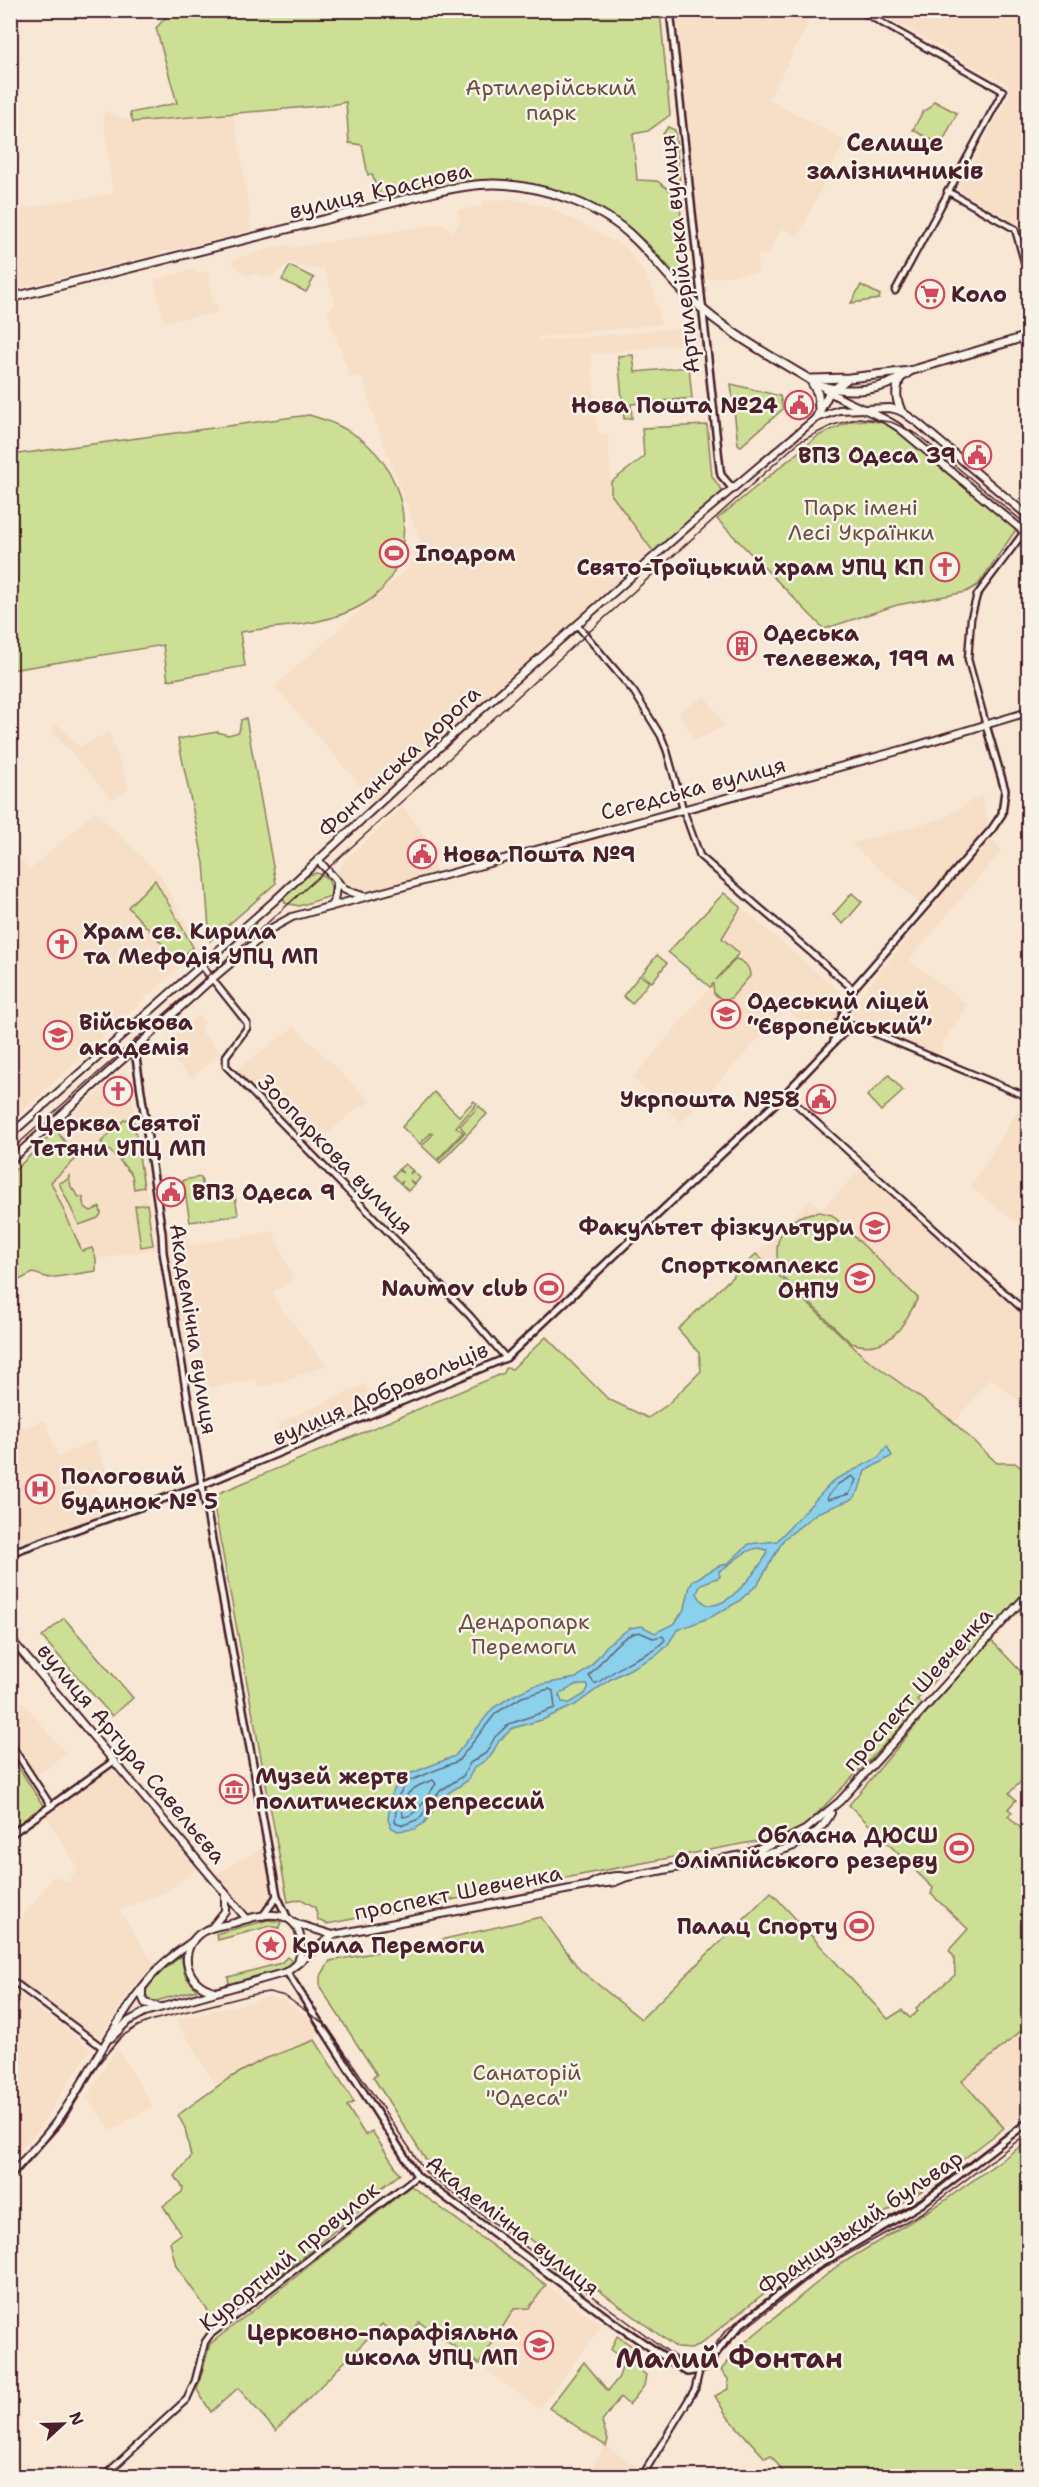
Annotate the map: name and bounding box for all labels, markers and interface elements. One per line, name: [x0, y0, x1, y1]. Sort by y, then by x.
park label: Артилерійський парк: [465, 73, 637, 127]
district label: Селище залізничників: [807, 127, 983, 187]
street label: Артилерійська вулиця: [653, 133, 706, 375]
street label: вулиця Краснова: [286, 155, 474, 226]
supermarket icon: Коло: [914, 278, 946, 310]
place label: Коло: [951, 280, 1007, 309]
public building icon: Нова Пошта №24: [783, 389, 815, 421]
place label: Нова Пошта №24: [571, 391, 779, 420]
public building icon: ВПЗ Одеса 39: [961, 439, 993, 471]
place label: ВПЗ Одеса 39: [798, 441, 956, 470]
park label: Парк імені Лесі Українки: [788, 493, 934, 547]
sports icon: Іподром: [378, 537, 410, 569]
place label: Іподром: [415, 539, 516, 568]
church icon: Свято-Троїцький храм УПЦ КП: [929, 551, 961, 583]
place label: Свято-Троїцький храм УПЦ КП: [576, 553, 924, 582]
place label: Одеська телевежа, 199 м: [763, 619, 955, 673]
building icon: Одеська телевежа, 199 м: [726, 630, 758, 662]
street label: Фонтанська дорога: [312, 678, 487, 844]
street label: Сегедська вулиця: [597, 750, 789, 827]
public building icon: Нова Пошта №9: [406, 838, 438, 870]
place label: Нова Пошта №9: [443, 840, 636, 869]
place label: Храм св. Кирила та Мефодія УПЦ МП: [83, 917, 318, 971]
church icon: Храм св. Кирила та Мефодія УПЦ МП: [46, 928, 78, 960]
place label: Одеський ліцей “Європейський”: [747, 987, 932, 1041]
school or university icon: Одеський ліцей “Європейський”: [710, 998, 742, 1030]
place label: Військова академія: [79, 1008, 193, 1062]
school or university icon: Військова академія: [42, 1019, 74, 1051]
street label: Зоопаркова вулиця: [252, 1068, 420, 1241]
church icon: Церква Святої Тетяни УПЦ МП: [102, 1075, 134, 1107]
public building icon: Укрпошта №58: [805, 1083, 837, 1115]
place label: Укрпошта №58: [620, 1085, 800, 1114]
place label: Церква Святої Тетяни УПЦ МП: [30, 1109, 206, 1163]
public building icon: ВПЗ Одеса 9: [155, 1176, 187, 1208]
place label: ВПЗ Одеса 9: [192, 1178, 335, 1207]
school or university icon: Факультет фізкультури: [859, 1211, 891, 1243]
place label: Факультет фізкультури: [579, 1213, 854, 1242]
street label: Академічна вулиця: [163, 1222, 224, 1436]
place label: Спорткомплекс ОНПУ: [661, 1251, 839, 1305]
school or university icon: Спорткомплекс ОНПУ: [844, 1262, 876, 1294]
sports icon: Naumov club: [533, 1272, 565, 1304]
place label: Naumov club: [381, 1274, 528, 1303]
street label: вулиця Добровольців: [268, 1335, 493, 1452]
place label: Пологовий будинок № 5: [61, 1462, 218, 1516]
hospital icon: Пологовий будинок № 5: [24, 1473, 56, 1505]
street label: проспект Шевченка: [836, 1601, 999, 1778]
park label: Дендропарк Перемоги: [458, 1607, 590, 1661]
street label: вулиця Артура Савельєва: [31, 1637, 233, 1870]
place label: Музей жертв политических репрессий: [255, 1762, 545, 1816]
museum icon: Музей жертв политических репрессий: [218, 1773, 250, 1805]
place label: Обласна ДЮСШ Олімпійського резерву: [674, 1821, 938, 1875]
sports icon: Обласна ДЮСШ Олімпійського резерву: [943, 1832, 975, 1864]
street label: проспект Шевченка: [352, 1858, 565, 1927]
sports icon: Палац Спорту: [843, 1910, 875, 1942]
place label: Палац Спорту: [677, 1912, 838, 1941]
place icon: Крила Перемоги: [255, 1929, 287, 1961]
place label: Крила Перемоги: [292, 1931, 484, 1960]
park label: Санаторій "Одеса": [473, 2058, 581, 2112]
street label: Французький бульвар: [752, 2143, 968, 2302]
street label: Академічна вулиця: [420, 2148, 606, 2302]
street label: Курортний провулок: [194, 2175, 385, 2338]
place label: Церковно-парафіяльна школа УПЦ МП: [247, 2318, 518, 2372]
school or university icon: Церковно-парафіяльна школа УПЦ МП: [523, 2329, 555, 2361]
district label: Малий Фонтан: [615, 2339, 843, 2377]
north arrow: [33, 2394, 93, 2454]
text: N: [64, 2409, 89, 2428]

